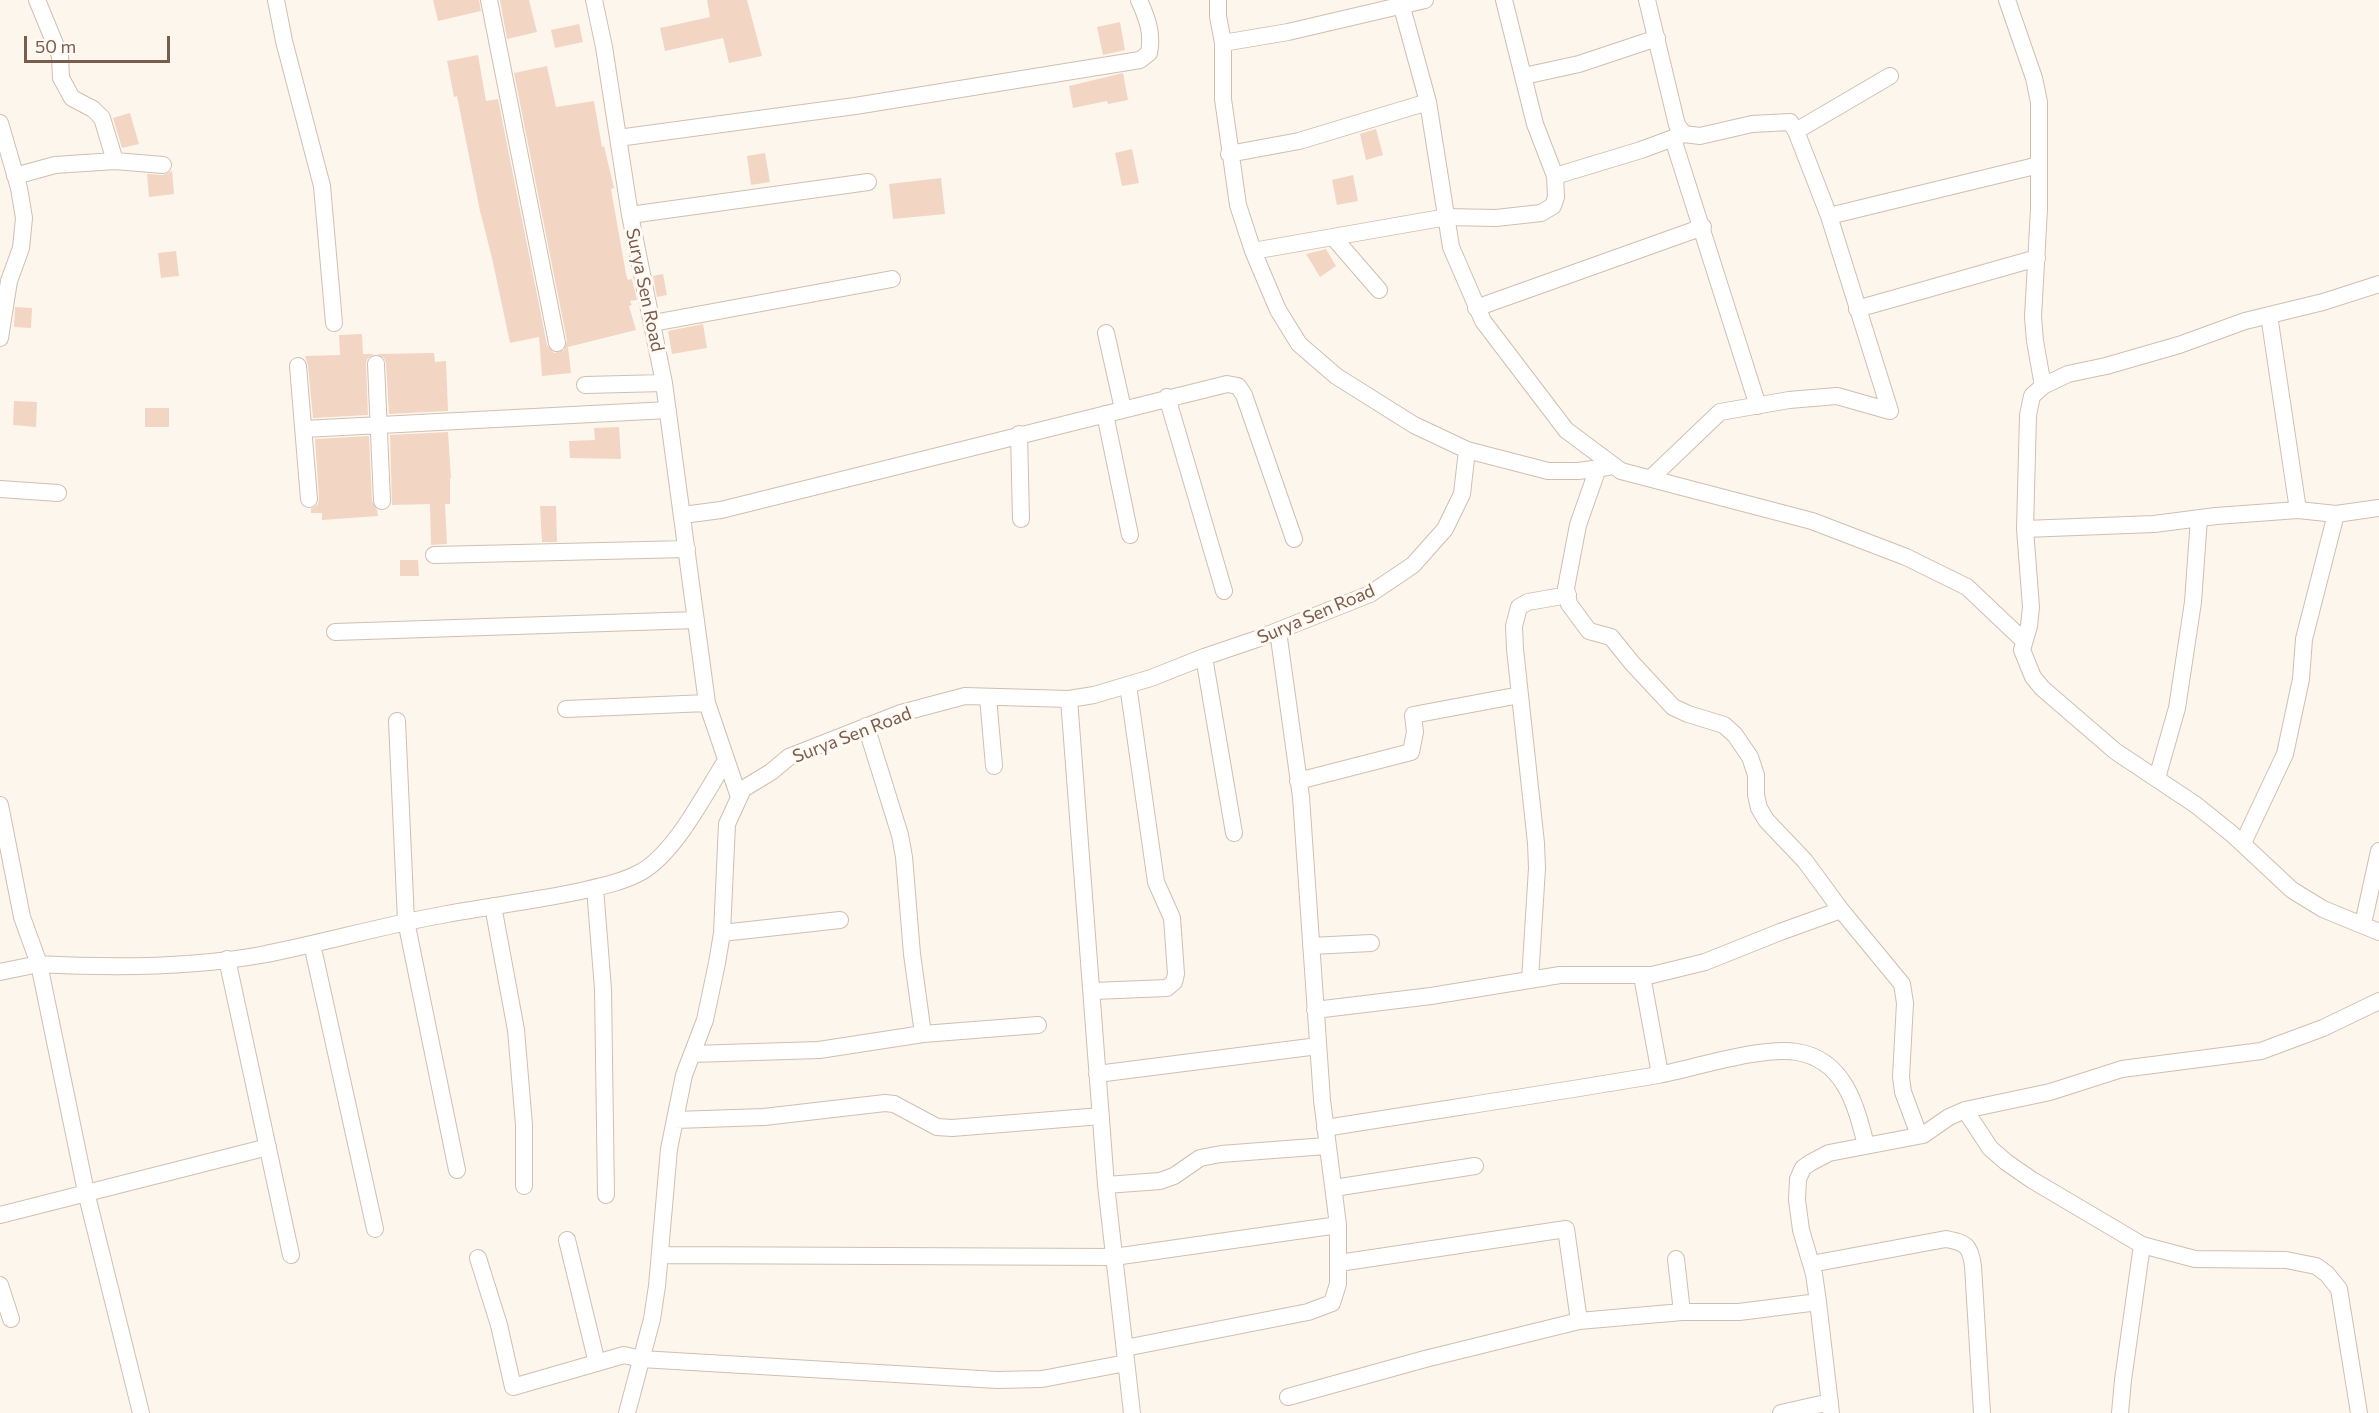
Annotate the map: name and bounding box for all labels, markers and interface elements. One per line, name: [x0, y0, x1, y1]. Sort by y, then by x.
scale bar: [27, 24, 172, 62]
text: 50 m: [35, 35, 76, 57]
street label: Surya Sen Road: [621, 226, 669, 354]
street label: Surya Sen Road: [1254, 580, 1378, 648]
street label: Surya Sen Road: [789, 702, 915, 768]

